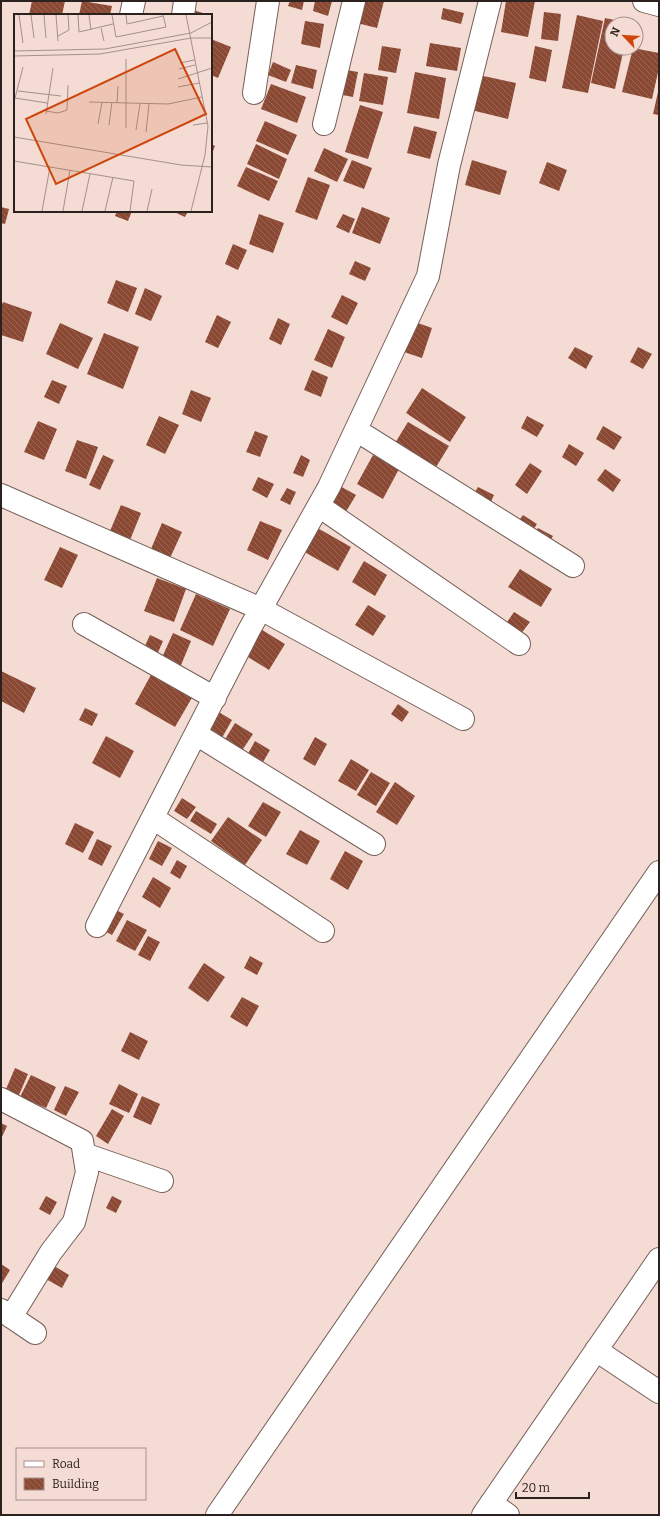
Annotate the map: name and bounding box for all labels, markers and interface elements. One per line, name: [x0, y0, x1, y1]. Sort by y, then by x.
inset map: [14, 14, 212, 212]
north arrow: [604, 16, 644, 56]
text: N: [608, 25, 623, 39]
legend: [16, 1448, 146, 1500]
text: Road: [52, 1457, 80, 1471]
scale bar: [516, 1474, 589, 1500]
text: Building: [52, 1477, 99, 1491]
text: 20 m: [522, 1481, 551, 1495]

